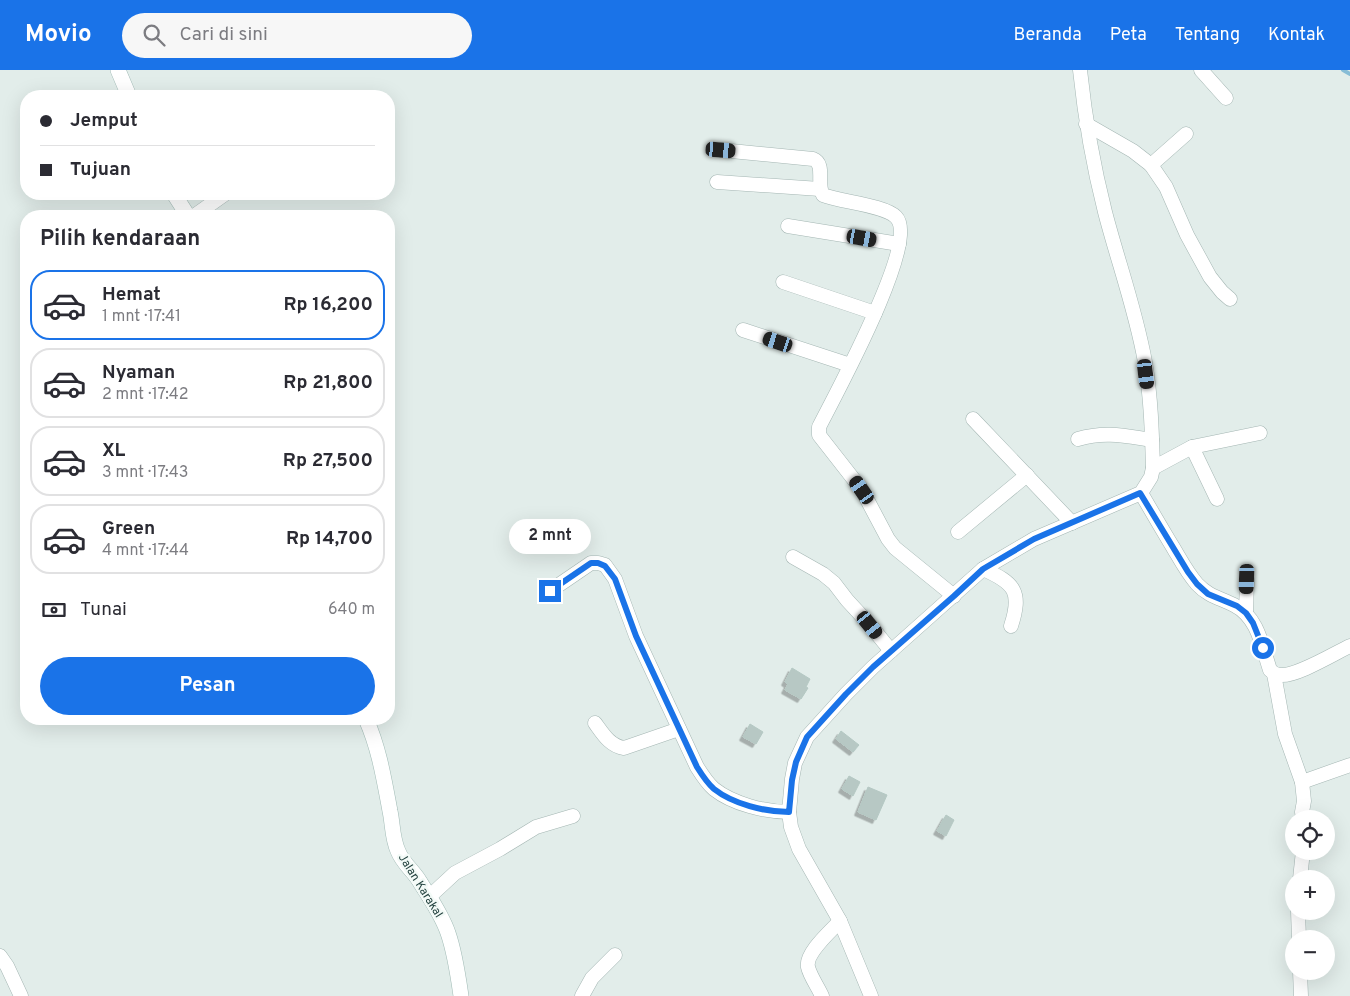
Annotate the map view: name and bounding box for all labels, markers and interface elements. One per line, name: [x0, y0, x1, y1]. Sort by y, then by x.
search box: [122, 13, 472, 58]
text: Movio: [25, 20, 92, 50]
icon: search: [140, 21, 168, 49]
text: Cari di sini: [180, 23, 268, 47]
text: Beranda: [1013, 24, 1082, 47]
text: Peta: [1110, 24, 1147, 47]
text: Tentang: [1175, 24, 1240, 47]
text: Kontak: [1268, 24, 1325, 47]
text: Jemput: [70, 109, 138, 133]
car: [705, 141, 736, 159]
text: Tujuan: [70, 158, 131, 182]
text: Pilih kendaraan: [40, 226, 200, 253]
car: [845, 228, 878, 248]
icon: car: [42, 283, 87, 328]
text: Hemat: [102, 283, 161, 307]
text: Rp 16,200: [283, 293, 373, 317]
text: 1 mnt · 17:41: [102, 307, 181, 327]
car: [761, 330, 794, 354]
car: [1136, 358, 1155, 390]
icon: car: [42, 361, 87, 406]
text: Nyaman: [102, 361, 175, 385]
text: Rp 21,800: [283, 371, 373, 395]
text: 2 mnt · 17:42: [102, 385, 189, 405]
icon: car: [42, 439, 87, 484]
text: XL: [102, 439, 125, 463]
text: Rp 27,500: [283, 449, 373, 473]
text: 3 mnt · 17:43: [102, 463, 188, 483]
car: [847, 473, 876, 507]
icon: car: [42, 517, 87, 562]
text: Green: [102, 517, 155, 541]
callout: 2 mnt: [509, 518, 591, 554]
text: 2 mnt: [528, 526, 572, 546]
text: Rp 14,700: [286, 527, 373, 551]
text: 4 mnt · 17:44: [102, 541, 189, 561]
car: [1238, 564, 1255, 594]
route end: [539, 580, 561, 602]
icon: cash: [40, 596, 68, 624]
text: Tunai: [80, 598, 127, 622]
text: 640 m: [328, 600, 375, 620]
car: [854, 609, 885, 641]
route start: [1252, 637, 1274, 659]
button: Pesan: [40, 657, 375, 715]
map controls: [1285, 810, 1335, 980]
button: locate: [1285, 810, 1335, 860]
street label: Jalan Karakal: [394, 851, 446, 921]
button: +: [1285, 870, 1335, 920]
button: −: [1285, 930, 1335, 980]

